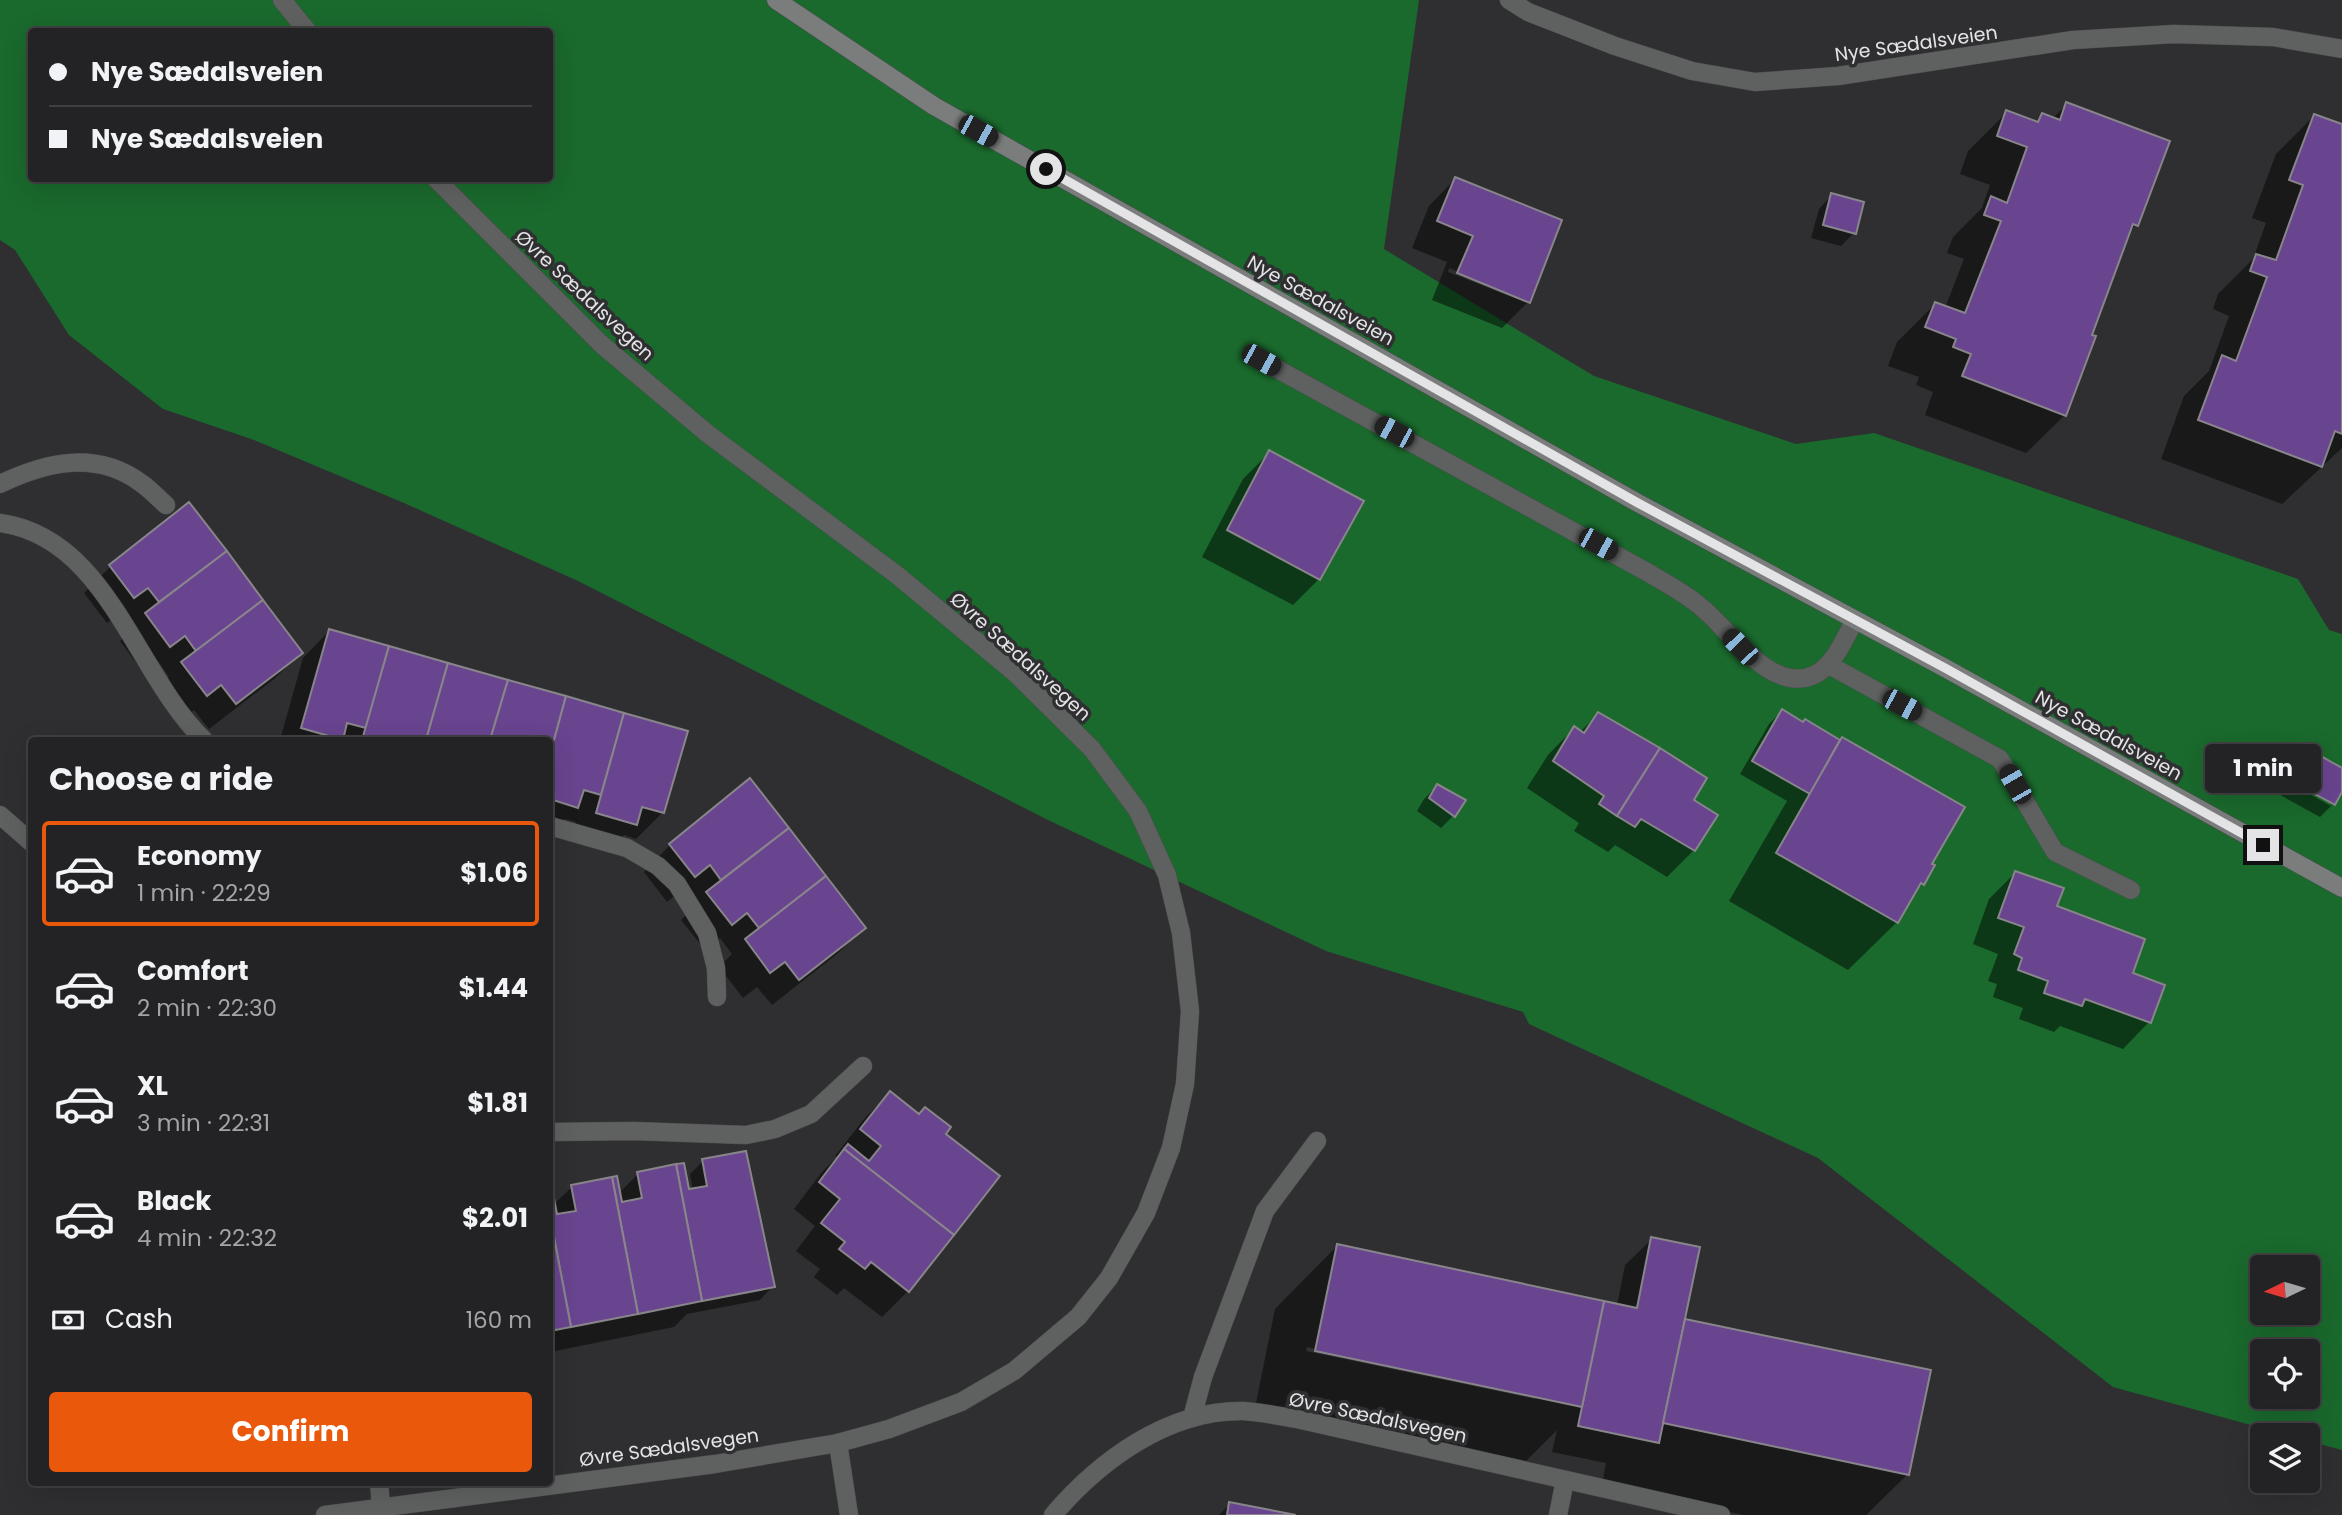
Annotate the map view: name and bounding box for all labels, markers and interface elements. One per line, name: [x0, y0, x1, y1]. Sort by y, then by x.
street label: Nye Sædalsveien: [1833, 19, 1999, 68]
text: Nye Sædalsveien: [91, 54, 323, 90]
car: [955, 112, 1002, 150]
text: Nye Sædalsveien: [91, 121, 323, 157]
route start: [1030, 153, 1062, 185]
street label: Øvre Sædalsvegen: [509, 224, 660, 367]
street label: Nye Sædalsveien: [1242, 249, 1399, 352]
car: [1238, 341, 1285, 379]
car: [1371, 413, 1418, 451]
car: [1575, 525, 1622, 563]
street label: Øvre Sædalsvegen: [944, 586, 1097, 727]
car: [1718, 625, 1763, 669]
street label: Nye Sædalsveien: [2030, 684, 2187, 787]
car: [1879, 686, 1926, 724]
callout: 1 min: [2205, 744, 2321, 792]
text: 1 min: [2233, 752, 2293, 784]
text: Choose a ride: [49, 756, 273, 801]
car: [1996, 761, 2035, 807]
route end: [2247, 829, 2279, 861]
text: Economy: [137, 838, 261, 874]
icon: car: [53, 842, 116, 905]
text: $1.06: [460, 855, 528, 891]
text: 1 min · 22:29: [137, 877, 271, 909]
text: Comfort: [137, 953, 249, 989]
icon: car: [53, 957, 116, 1020]
text: $1.44: [459, 970, 528, 1006]
text: 2 min · 22:30: [137, 992, 277, 1024]
text: XL: [137, 1068, 168, 1104]
icon: car: [53, 1072, 116, 1135]
text: $1.81: [467, 1085, 528, 1121]
text: 3 min · 22:31: [137, 1107, 270, 1139]
text: Black: [137, 1183, 211, 1219]
icon: car: [53, 1187, 116, 1250]
text: $2.01: [462, 1200, 528, 1236]
text: 4 min · 22:32: [137, 1222, 277, 1254]
north arrow: [2250, 1255, 2320, 1325]
map controls: [2250, 1255, 2320, 1493]
icon: cash: [49, 1301, 87, 1339]
text: Cash: [105, 1301, 173, 1337]
text: 160 m: [466, 1304, 532, 1336]
button: locate: [2250, 1339, 2320, 1409]
street label: Øvre Sædalsvegen: [1287, 1385, 1469, 1450]
button: Confirm: [49, 1392, 532, 1472]
street label: Øvre Sædalsvegen: [578, 1422, 761, 1473]
button: layers: [2250, 1423, 2320, 1493]

